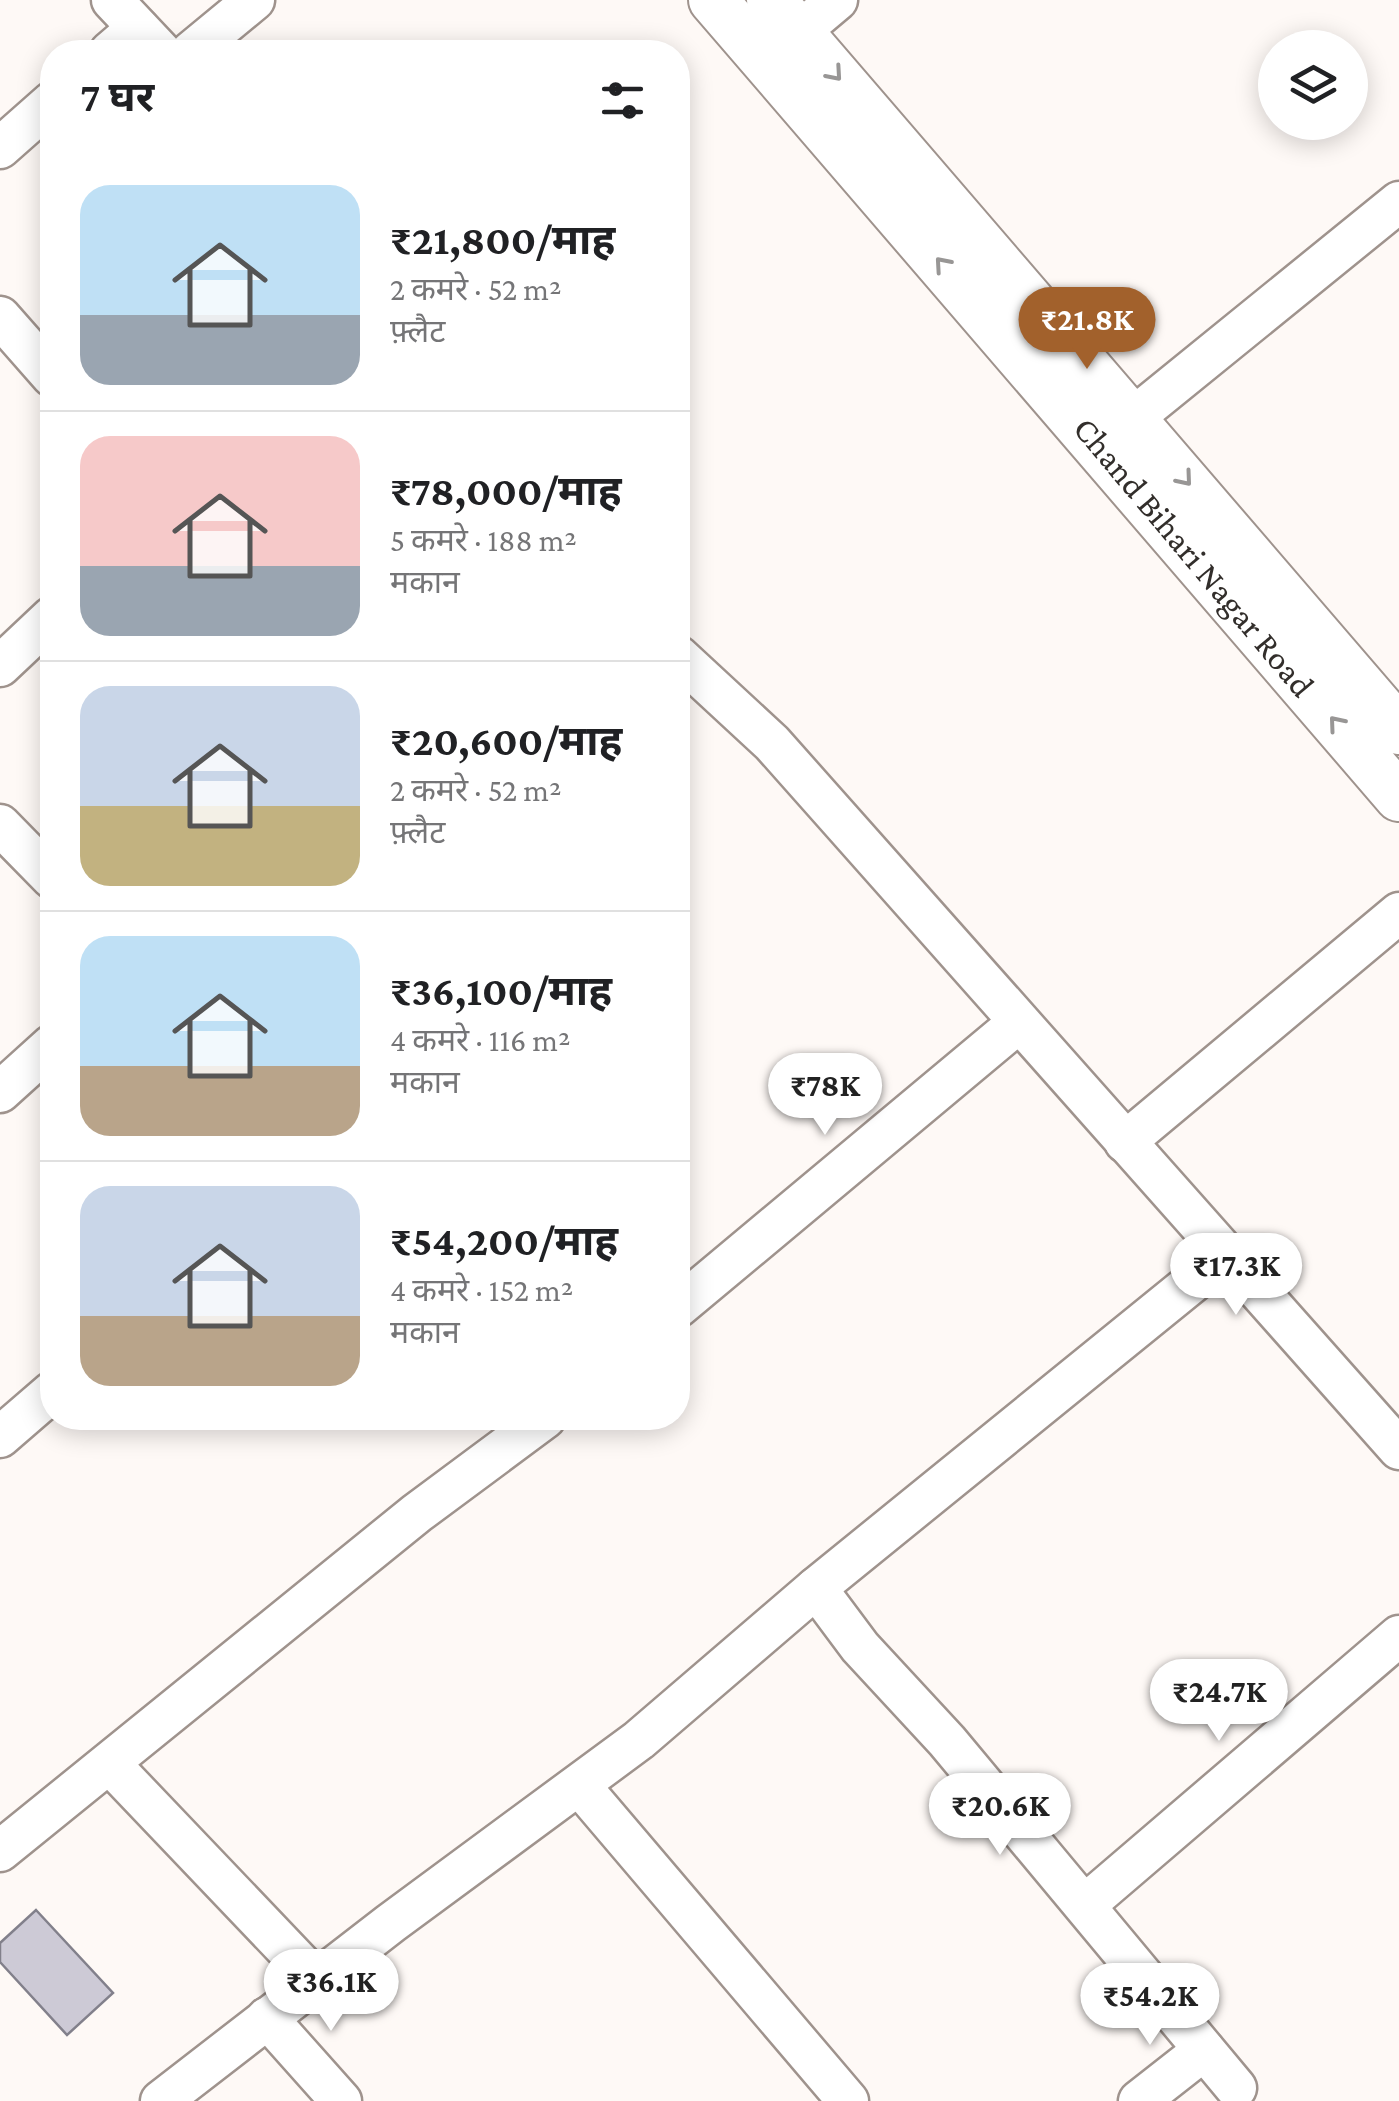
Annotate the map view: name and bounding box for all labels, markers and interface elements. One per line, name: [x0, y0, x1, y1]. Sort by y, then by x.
map controls: [1258, 30, 1368, 140]
button: layers: [1258, 30, 1368, 140]
one-way arrow: [823, 62, 841, 80]
text: 7 घर: [80, 73, 154, 120]
icon: filters: [595, 73, 650, 128]
text: ₹21,800/माह: [390, 216, 615, 263]
icon: home: [160, 225, 280, 345]
one-way arrow: [935, 257, 953, 275]
text: 2 कमरे · 52 m²: [390, 271, 562, 307]
pin: ₹21.8K: [1006, 287, 1168, 372]
text: ₹21.8K: [1040, 301, 1134, 337]
text: फ़्लैट: [390, 313, 445, 349]
street label: Chand Bihari Nagar Road: [1066, 409, 1322, 705]
text: ₹78,000/माह: [390, 467, 621, 514]
one-way arrow: [1173, 467, 1191, 485]
icon: home: [160, 476, 280, 596]
text: 5 कमरे · 188 m²: [390, 522, 577, 558]
text: मकान: [390, 564, 460, 600]
one-way arrow: [1329, 716, 1347, 734]
text: ₹20,600/माह: [390, 717, 622, 764]
icon: home: [160, 726, 280, 846]
text: 2 कमरे · 52 m²: [390, 772, 562, 808]
text: फ़्लैट: [390, 814, 445, 850]
text: ₹36,100/माह: [390, 967, 612, 1014]
icon: home: [160, 976, 280, 1096]
text: 4 कमरे · 116 m²: [390, 1022, 571, 1058]
pin: ₹78K: [766, 1053, 884, 1138]
text: मकान: [390, 1064, 460, 1100]
text: ₹78K: [790, 1067, 860, 1103]
text: ₹54,200/माह: [390, 1217, 618, 1264]
icon: home: [160, 1226, 280, 1346]
pin: ₹17.3K: [1155, 1233, 1317, 1318]
text: ₹17.3K: [1192, 1247, 1280, 1283]
text: 4 कमरे · 152 m²: [390, 1272, 573, 1308]
text: मकान: [390, 1314, 460, 1350]
pin: ₹24.7K: [1138, 1659, 1300, 1744]
text: ₹24.7K: [1172, 1673, 1266, 1709]
pin: ₹20.6K: [919, 1773, 1081, 1858]
text: ₹20.6K: [951, 1787, 1049, 1823]
pin: ₹36.1K: [250, 1949, 412, 2034]
text: ₹36.1K: [286, 1963, 376, 1999]
pin: ₹54.2K: [1069, 1963, 1231, 2048]
text: ₹54.2K: [1102, 1977, 1198, 2013]

